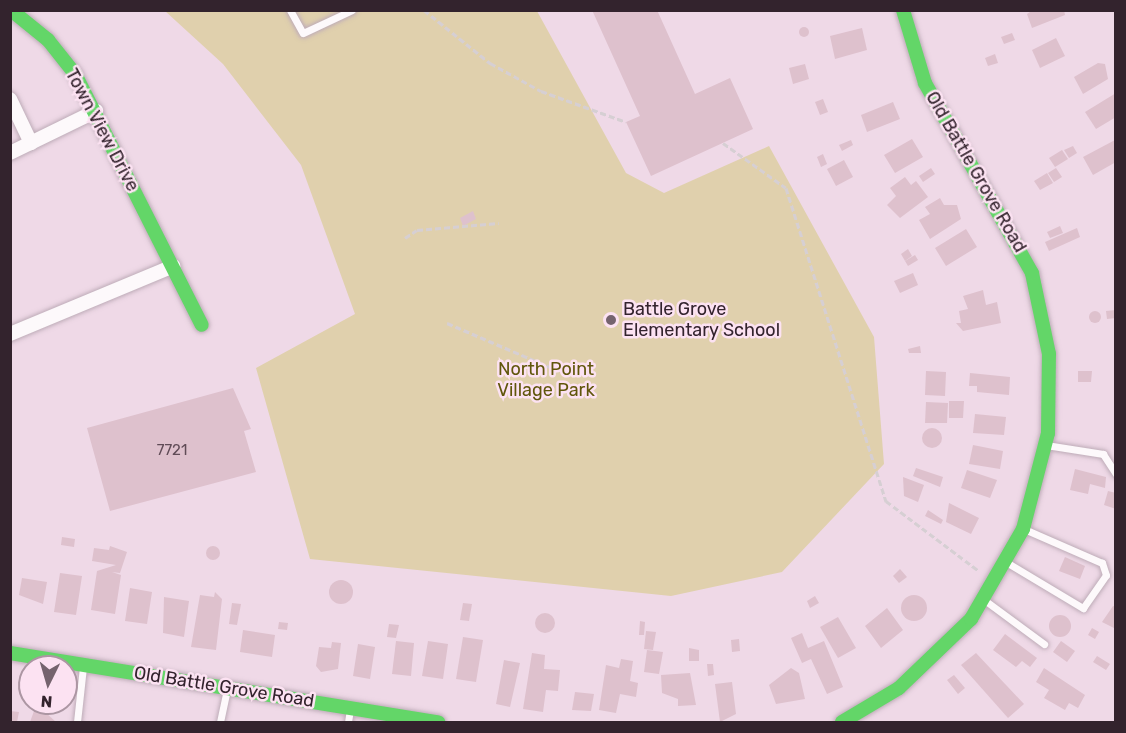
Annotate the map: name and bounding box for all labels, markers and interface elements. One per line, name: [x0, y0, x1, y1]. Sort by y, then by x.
street label: Town View Drive: [60, 65, 144, 195]
street label: Old Battle Grove Road: [921, 88, 1031, 256]
place label: Battle Grove Elementary School: [623, 299, 781, 342]
marker: Battle Grove Elementary School: [604, 313, 618, 327]
park label: North Point Village Park: [497, 359, 595, 401]
house number: 7721: [157, 442, 187, 460]
north arrow: [18, 655, 78, 715]
street label: Old Battle Grove Road: [132, 662, 316, 712]
text: N: [40, 691, 53, 711]

